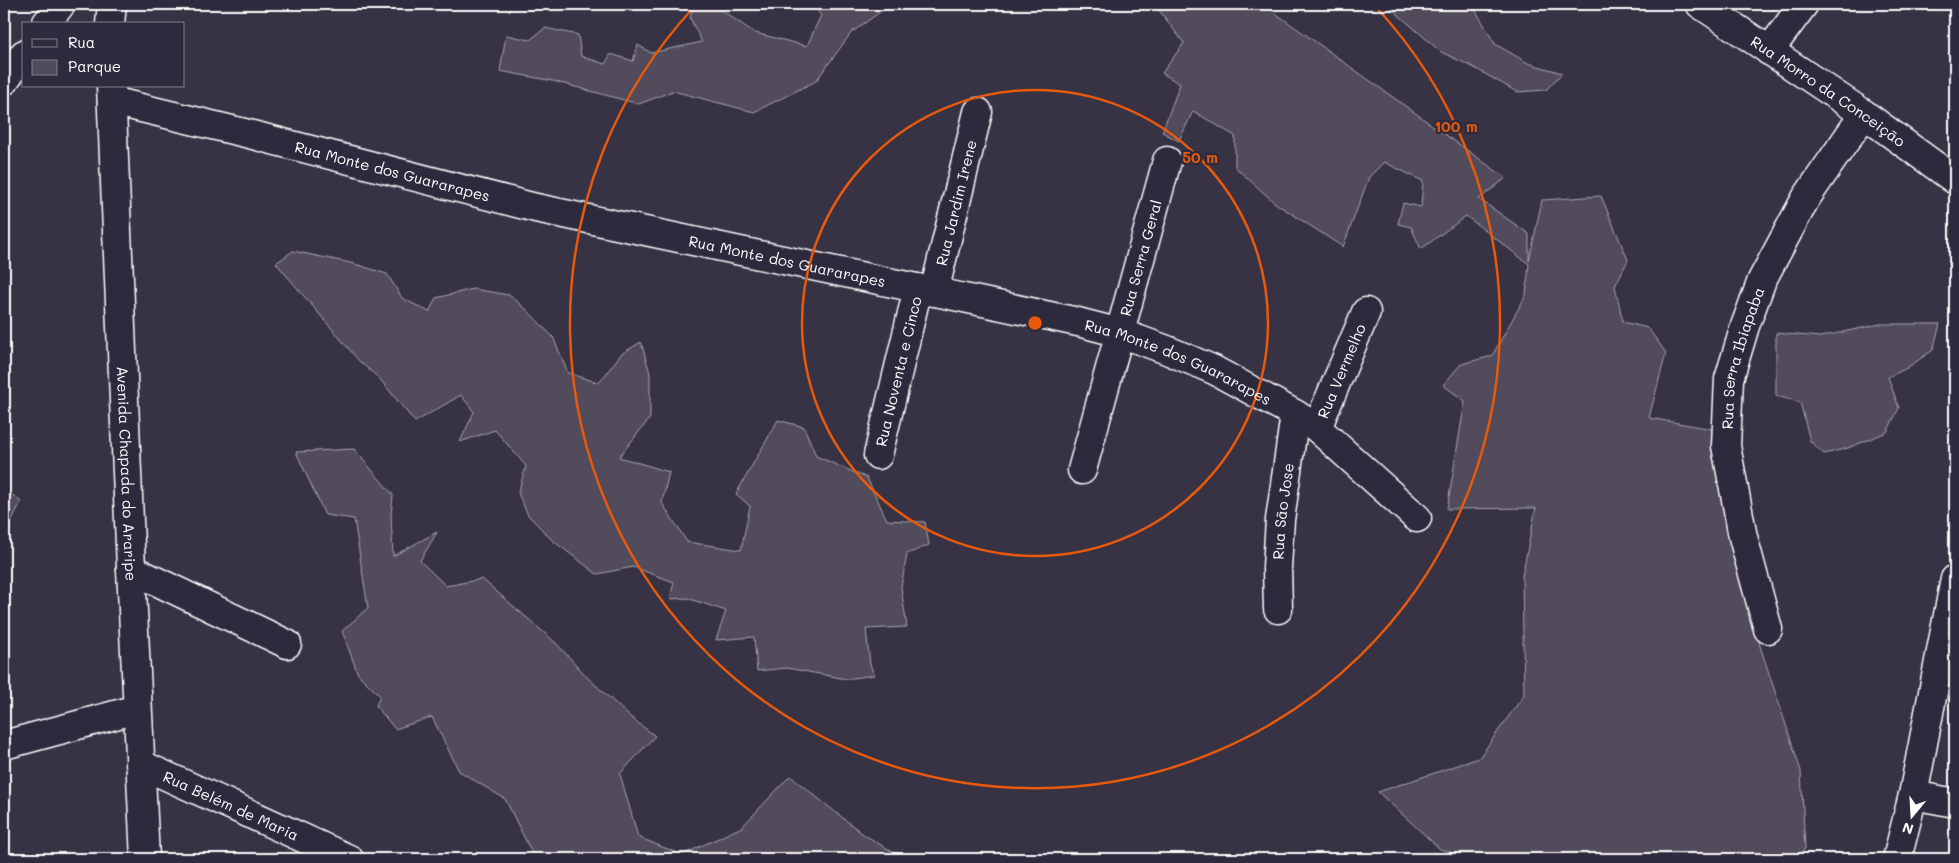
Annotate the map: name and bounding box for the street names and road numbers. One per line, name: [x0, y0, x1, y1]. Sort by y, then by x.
street label: Rua Morro da Conceição: [1747, 31, 1910, 151]
street label: Rua Monte dos Guararapes: [293, 136, 492, 206]
street label: Rua Jardim Irene: [931, 138, 981, 268]
street label: Rua Serra Geral: [1115, 197, 1166, 318]
street label: Rua Monte dos Guararapes: [687, 230, 888, 291]
street label: Rua Serra Ibiapaba: [1717, 284, 1769, 430]
street label: Rua Noventa e Cinco: [870, 294, 926, 448]
street label: Rua Monte dos Guararapes: [1083, 314, 1275, 409]
street label: Rua Vermelho: [1312, 320, 1370, 421]
street label: Avenida Chapada do Araripe: [113, 366, 142, 581]
street label: Rua São Jose: [1267, 462, 1298, 560]
street label: Rua Belém de Maria: [160, 766, 302, 845]

